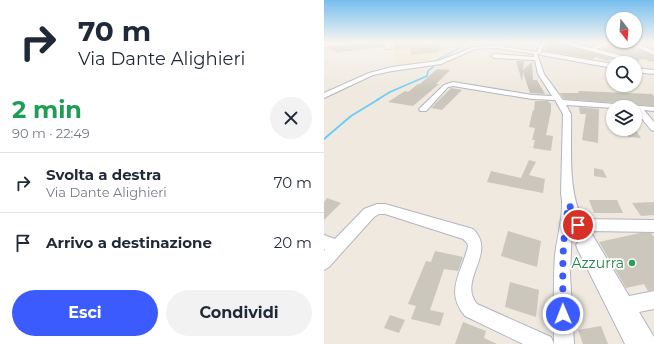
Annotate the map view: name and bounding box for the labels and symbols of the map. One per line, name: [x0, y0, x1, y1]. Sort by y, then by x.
north arrow: [606, 12, 642, 48]
pin: [561, 208, 595, 242]
place label: Azzurra: [571, 254, 624, 272]
marker: Azzurra: [627, 258, 637, 268]
position arrow: [542, 293, 584, 335]

